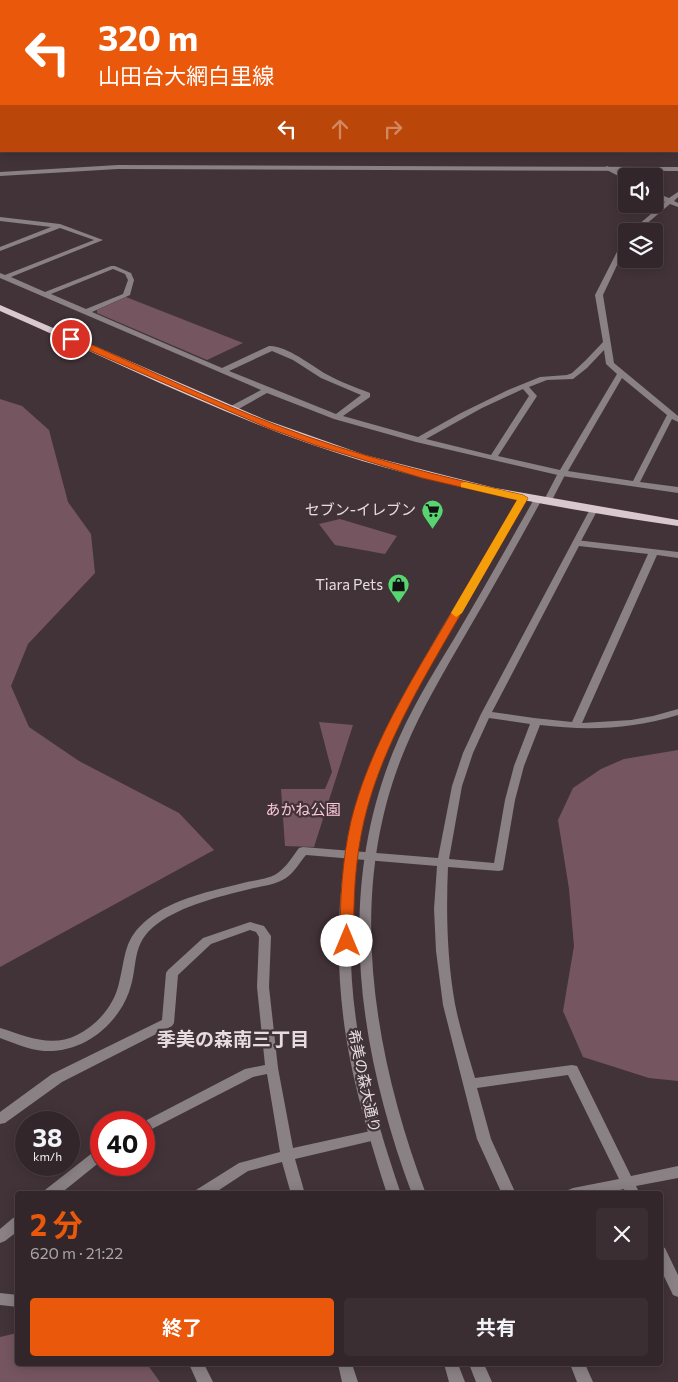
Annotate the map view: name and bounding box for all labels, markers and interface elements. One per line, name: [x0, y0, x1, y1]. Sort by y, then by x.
text: 320 m: [98, 15, 198, 58]
icon: left: [15, 20, 80, 85]
text: 山田台大網白里線: [98, 62, 274, 89]
icon: left: [273, 115, 301, 143]
icon: ahead: [326, 115, 354, 143]
icon: right: [379, 115, 407, 143]
map controls: [618, 168, 663, 268]
button: sound: [618, 168, 663, 213]
button: layers: [618, 223, 663, 268]
pin: [50, 318, 92, 360]
icon: arrive: [57, 325, 85, 353]
supermarket icon: セブン-イレブン: [420, 498, 444, 529]
place label: セブン-イレブン: [305, 500, 416, 518]
shop icon: Tiara Pets: [387, 573, 411, 604]
place label: Tiara Pets: [315, 575, 383, 593]
park label: あかね公園: [265, 800, 341, 818]
position arrow: [320, 914, 372, 966]
district label: 季美の森南三丁目: [157, 1027, 309, 1050]
street label: 希美の森大通り: [345, 1028, 385, 1134]
speed limit sign: 40: [90, 1111, 155, 1176]
text: 38: [32, 1122, 63, 1152]
text: km/h: [33, 1149, 62, 1163]
text: 2 分: [30, 1205, 83, 1242]
button: close: [596, 1208, 648, 1260]
text: 620 m · 21:22: [30, 1243, 123, 1262]
button: 終了: [30, 1298, 334, 1356]
button: 共有: [344, 1298, 648, 1356]

